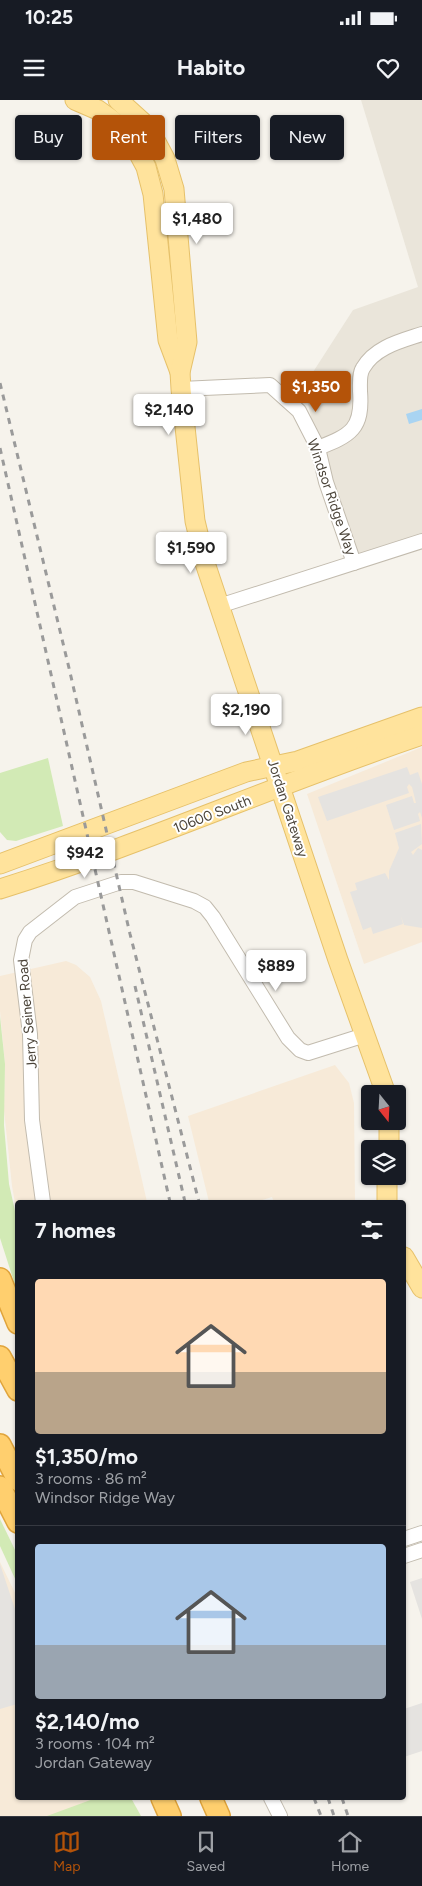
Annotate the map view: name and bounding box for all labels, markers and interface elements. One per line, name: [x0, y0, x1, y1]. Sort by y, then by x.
text: 10:25: [25, 6, 73, 29]
icon: menu: [20, 54, 48, 82]
text: Habito: [177, 54, 245, 81]
icon: heart: [374, 54, 402, 82]
chip: Buy: [15, 115, 82, 160]
chip: Rent: [92, 115, 165, 160]
chip: Filters: [175, 115, 260, 160]
chip: New: [270, 115, 344, 160]
pin: $1,480: [156, 202, 238, 245]
text: $1,480: [172, 209, 222, 228]
pin: $1,350: [275, 370, 357, 413]
text: $1,350: [292, 377, 340, 396]
pin: $2,140: [128, 394, 210, 436]
text: $2,140: [144, 400, 194, 419]
street label: Windsor Ridge Way: [304, 437, 360, 558]
pin: $1,590: [150, 532, 232, 574]
text: $1,590: [167, 538, 215, 557]
pin: $2,190: [205, 694, 287, 736]
text: $2,190: [222, 700, 270, 719]
street label: Jordan Gateway: [264, 757, 312, 860]
street label: 10600 South: [171, 792, 254, 837]
pin: $942: [55, 836, 115, 879]
text: $942: [66, 843, 104, 862]
pin: $889: [246, 950, 306, 992]
text: $889: [257, 956, 295, 975]
street label: Jerry Seiner Road: [14, 958, 41, 1070]
north arrow: [361, 1085, 406, 1130]
map controls: [361, 1085, 406, 1185]
button: layers: [361, 1140, 406, 1185]
icon: filters: [358, 1216, 386, 1244]
text: 7 homes: [35, 1218, 116, 1243]
icon: home: [166, 1311, 256, 1401]
text: $1,350/mo: [35, 1444, 138, 1469]
text: 3 rooms · 86 m²: [35, 1469, 147, 1488]
text: Windsor Ridge Way: [35, 1488, 175, 1507]
icon: home: [166, 1577, 256, 1667]
text: $2,140/mo: [35, 1709, 140, 1734]
text: 3 rooms · 104 m²: [35, 1734, 155, 1753]
text: Jordan Gateway: [35, 1753, 152, 1772]
tab: Map: [53, 1828, 81, 1875]
tab: Saved: [187, 1828, 225, 1875]
tab: Home: [331, 1828, 369, 1875]

